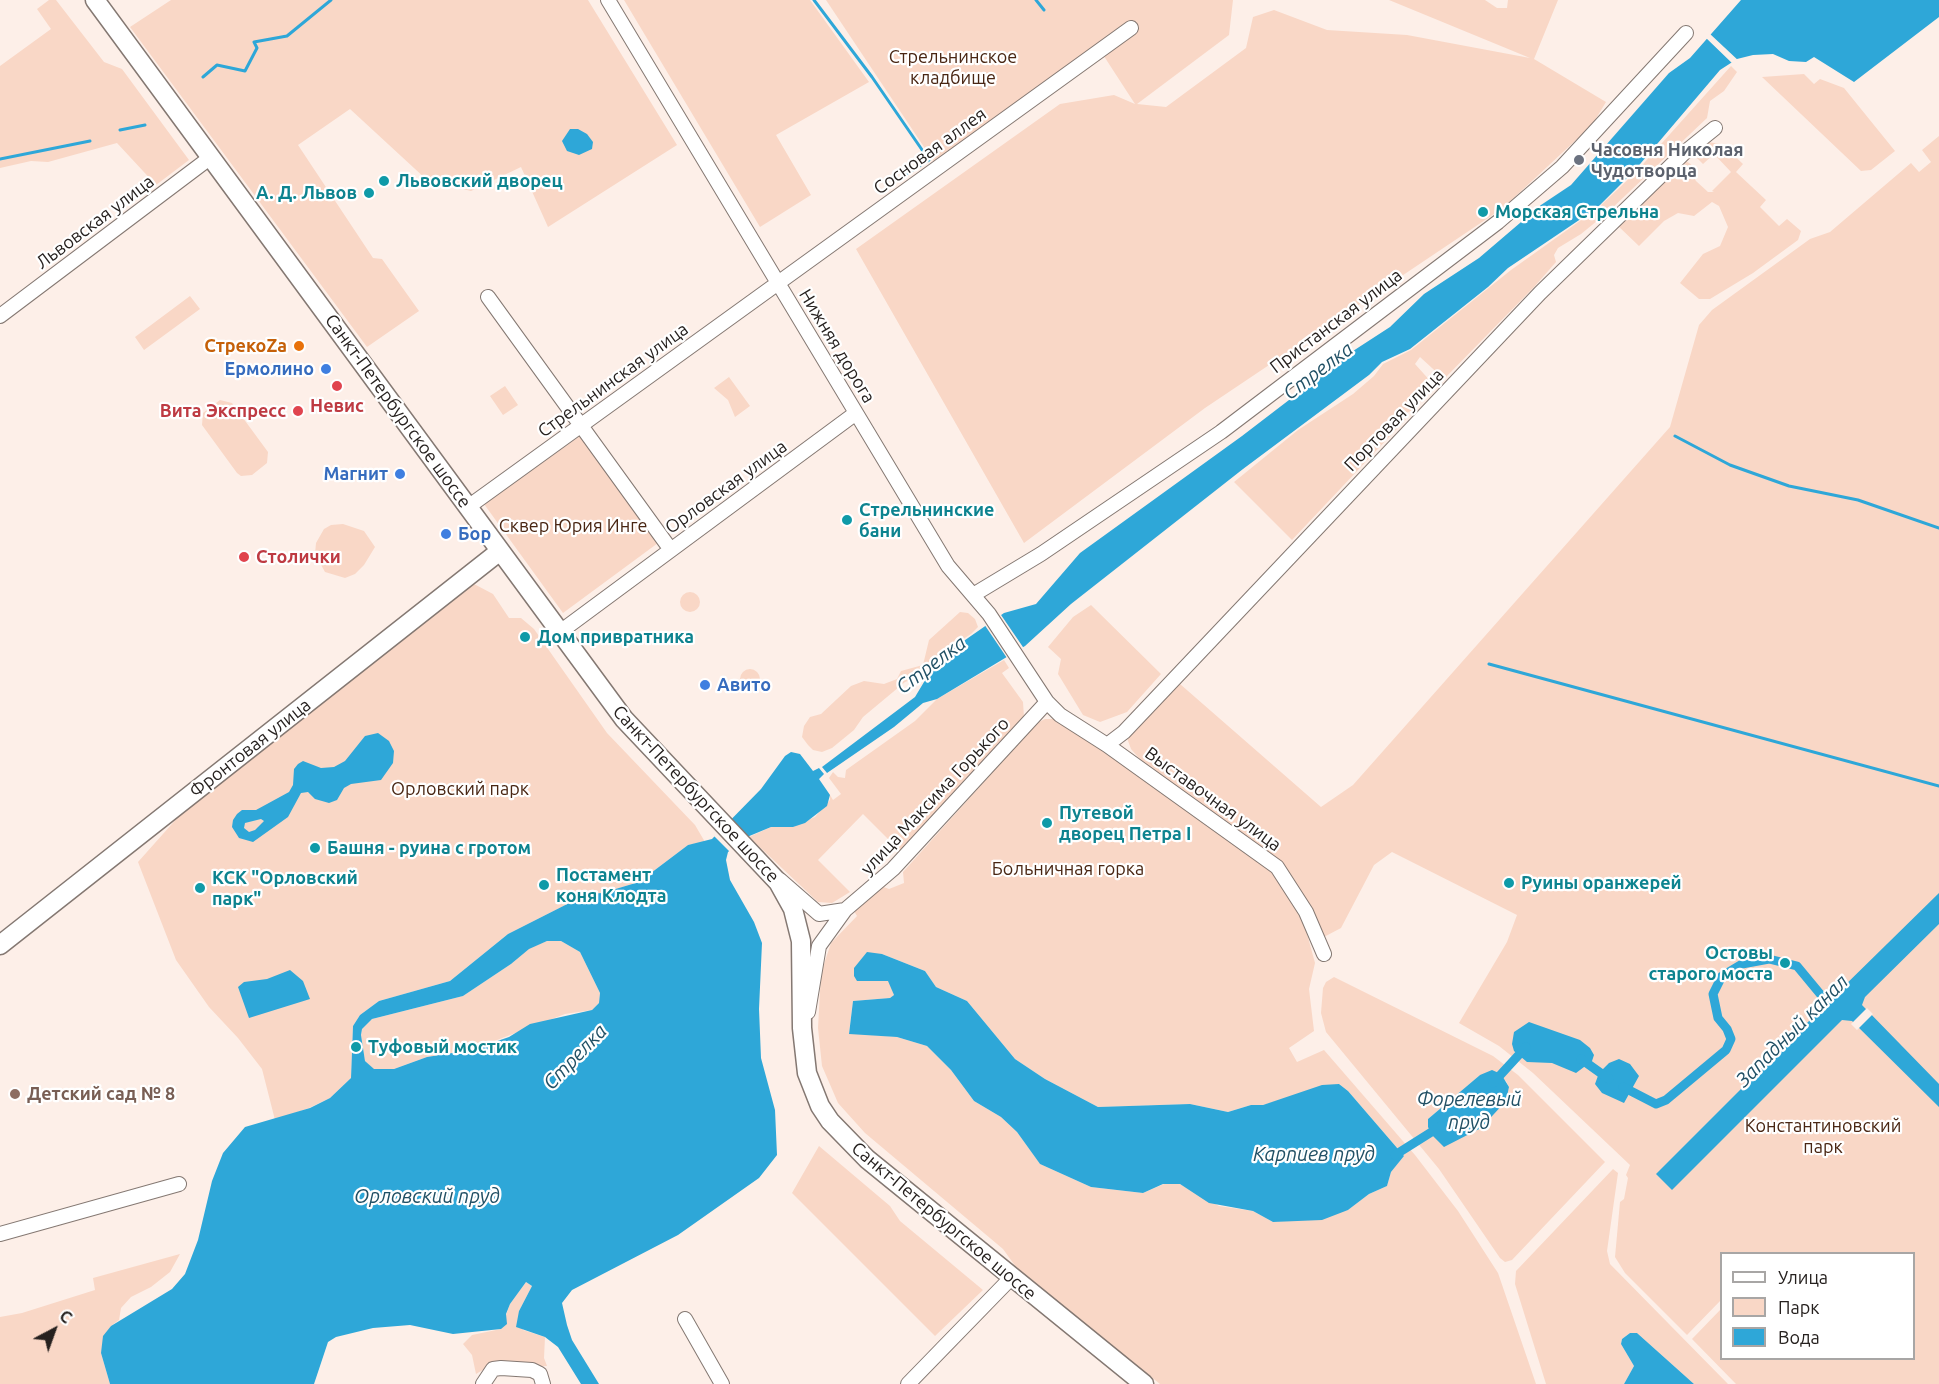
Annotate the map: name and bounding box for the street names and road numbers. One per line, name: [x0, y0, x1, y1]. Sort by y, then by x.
street label: Сосновая аллея: [869, 103, 991, 199]
street label: Львовская улица: [32, 171, 158, 273]
street label: Пристанская улица: [1266, 264, 1406, 378]
street label: Нижняя дорога: [794, 285, 880, 407]
street label: Санкт-Петербургское шоссе: [320, 310, 476, 512]
street label: Стрельнинская улица: [534, 318, 692, 442]
street label: Портовая улица: [1340, 364, 1448, 476]
street label: Орловская улица: [661, 436, 791, 538]
street label: Фронтовая улица: [185, 694, 315, 802]
street label: Санкт-Петербургское шоссе: [608, 701, 784, 887]
street label: улица Максима Горького: [856, 713, 1014, 879]
street label: Выставочная улица: [1141, 742, 1285, 856]
street label: Санкт-Петербургское шоссе: [847, 1137, 1041, 1305]

